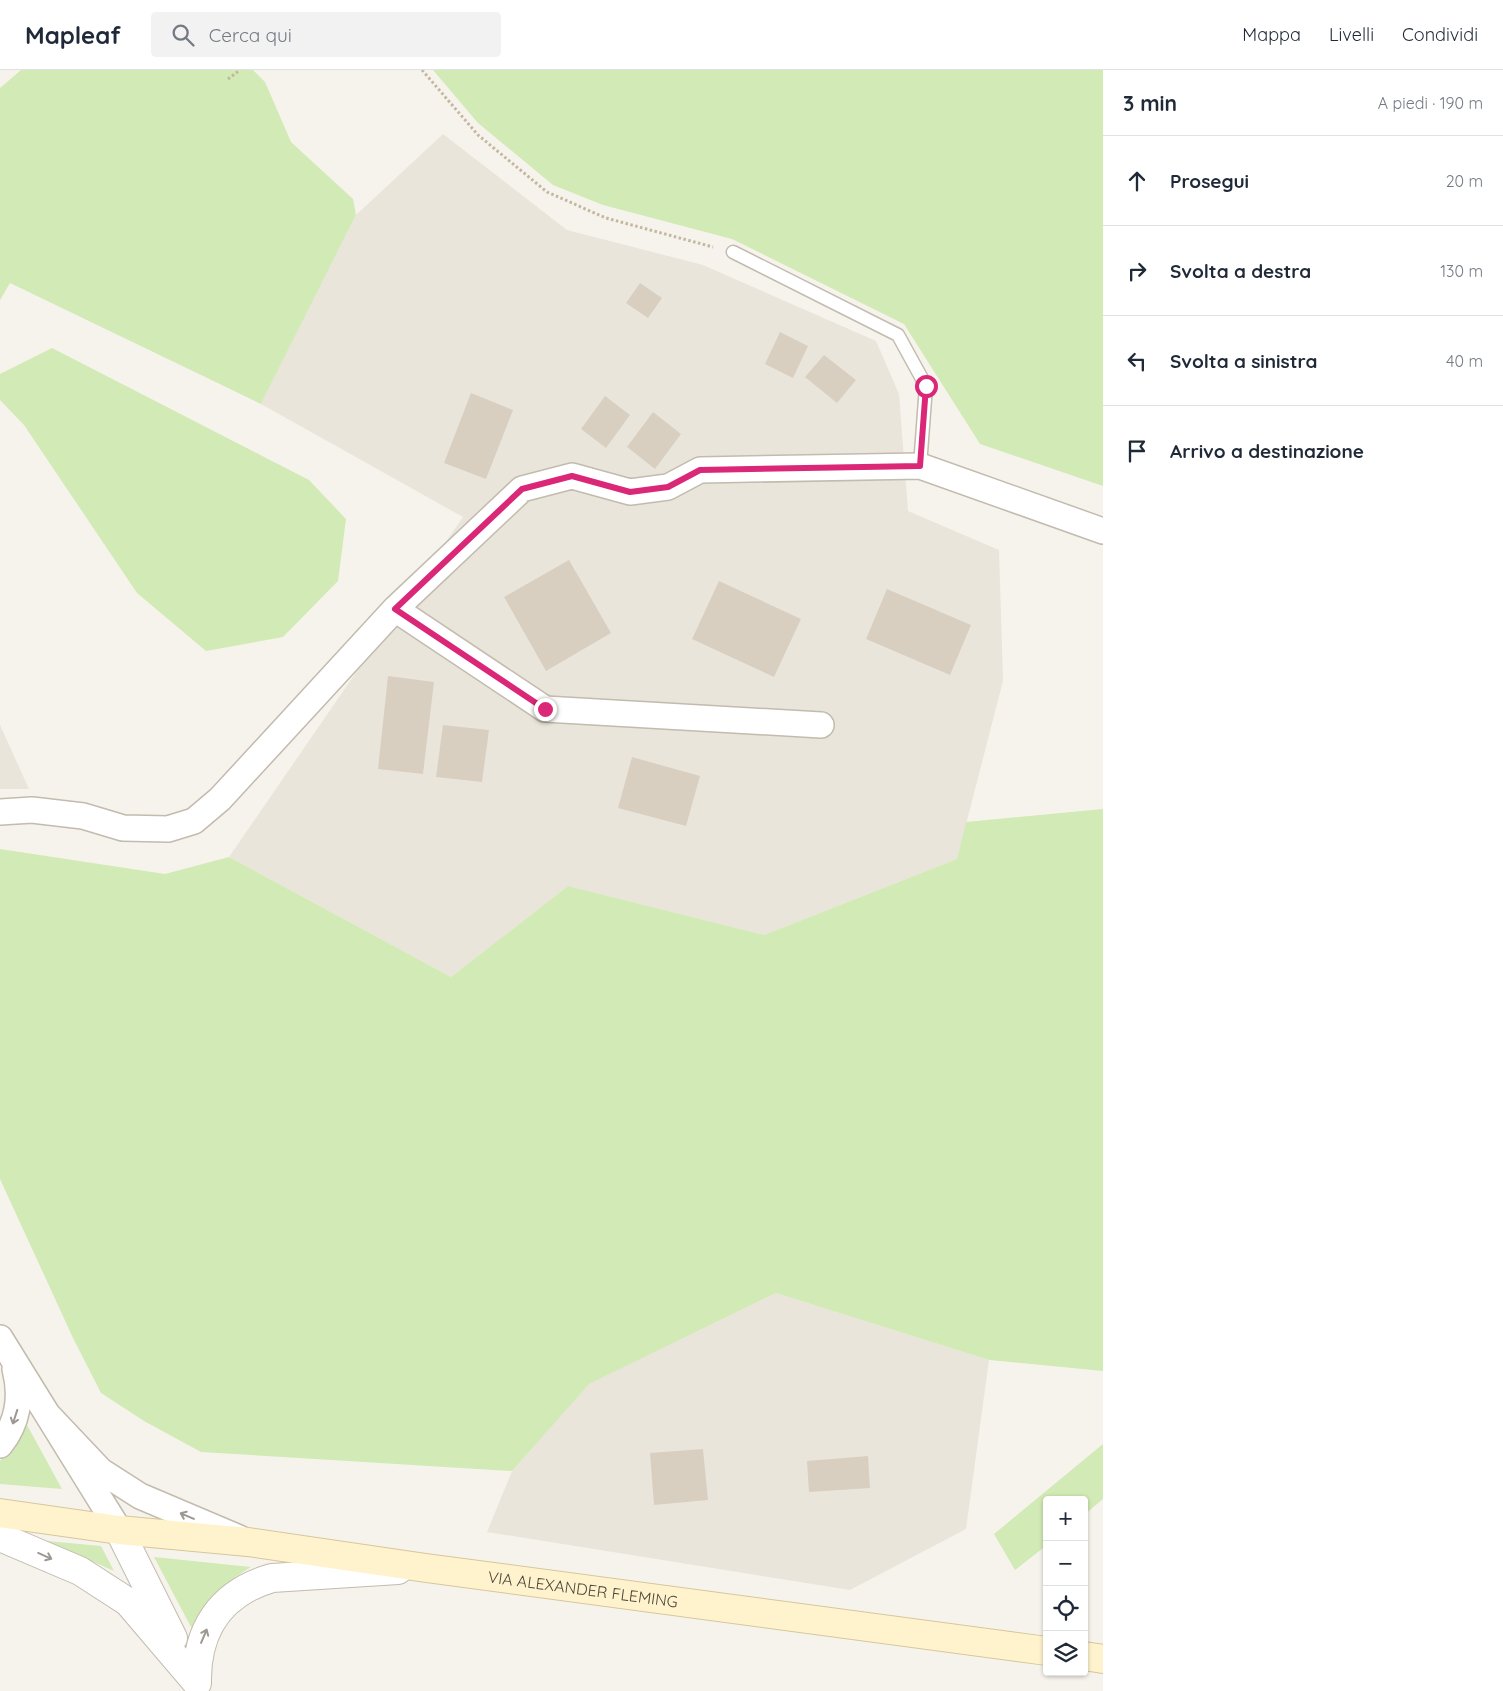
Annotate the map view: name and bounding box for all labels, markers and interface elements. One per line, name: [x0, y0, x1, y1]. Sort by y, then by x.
search box: [151, 12, 501, 57]
text: Mapleaf: [25, 20, 121, 50]
icon: search: [169, 21, 197, 49]
text: Cerca qui: [209, 23, 292, 47]
text: Mappa: [1242, 23, 1301, 46]
text: Livelli: [1329, 23, 1374, 46]
text: Condividi: [1402, 23, 1478, 46]
text: 3 min: [1123, 90, 1177, 116]
text: A piedi · 190 m: [1378, 93, 1483, 113]
icon: ahead: [1123, 167, 1151, 195]
text: Prosegui: [1170, 169, 1249, 193]
text: 20 m: [1446, 171, 1483, 191]
icon: right: [1123, 257, 1151, 285]
text: Svolta a destra: [1170, 259, 1311, 283]
text: 130 m: [1440, 261, 1483, 281]
icon: left: [1123, 347, 1151, 375]
text: Svolta a sinistra: [1170, 349, 1317, 373]
text: 40 m: [1446, 351, 1483, 371]
route start: [915, 375, 938, 398]
icon: arrive: [1123, 437, 1151, 465]
text: Arrivo a destinazione: [1170, 439, 1364, 463]
route end: [534, 698, 557, 721]
one-way arrow: [9, 1408, 19, 1424]
map controls: [1043, 1496, 1088, 1676]
button: +: [1043, 1496, 1088, 1541]
one-way arrow: [180, 1511, 195, 1520]
button: −: [1043, 1541, 1088, 1586]
one-way arrow: [37, 1551, 52, 1561]
street label: VIA ALEXANDER FLEMING: [487, 1566, 679, 1612]
button: locate: [1043, 1586, 1088, 1631]
one-way arrow: [200, 1629, 210, 1644]
button: layers: [1043, 1631, 1088, 1676]

